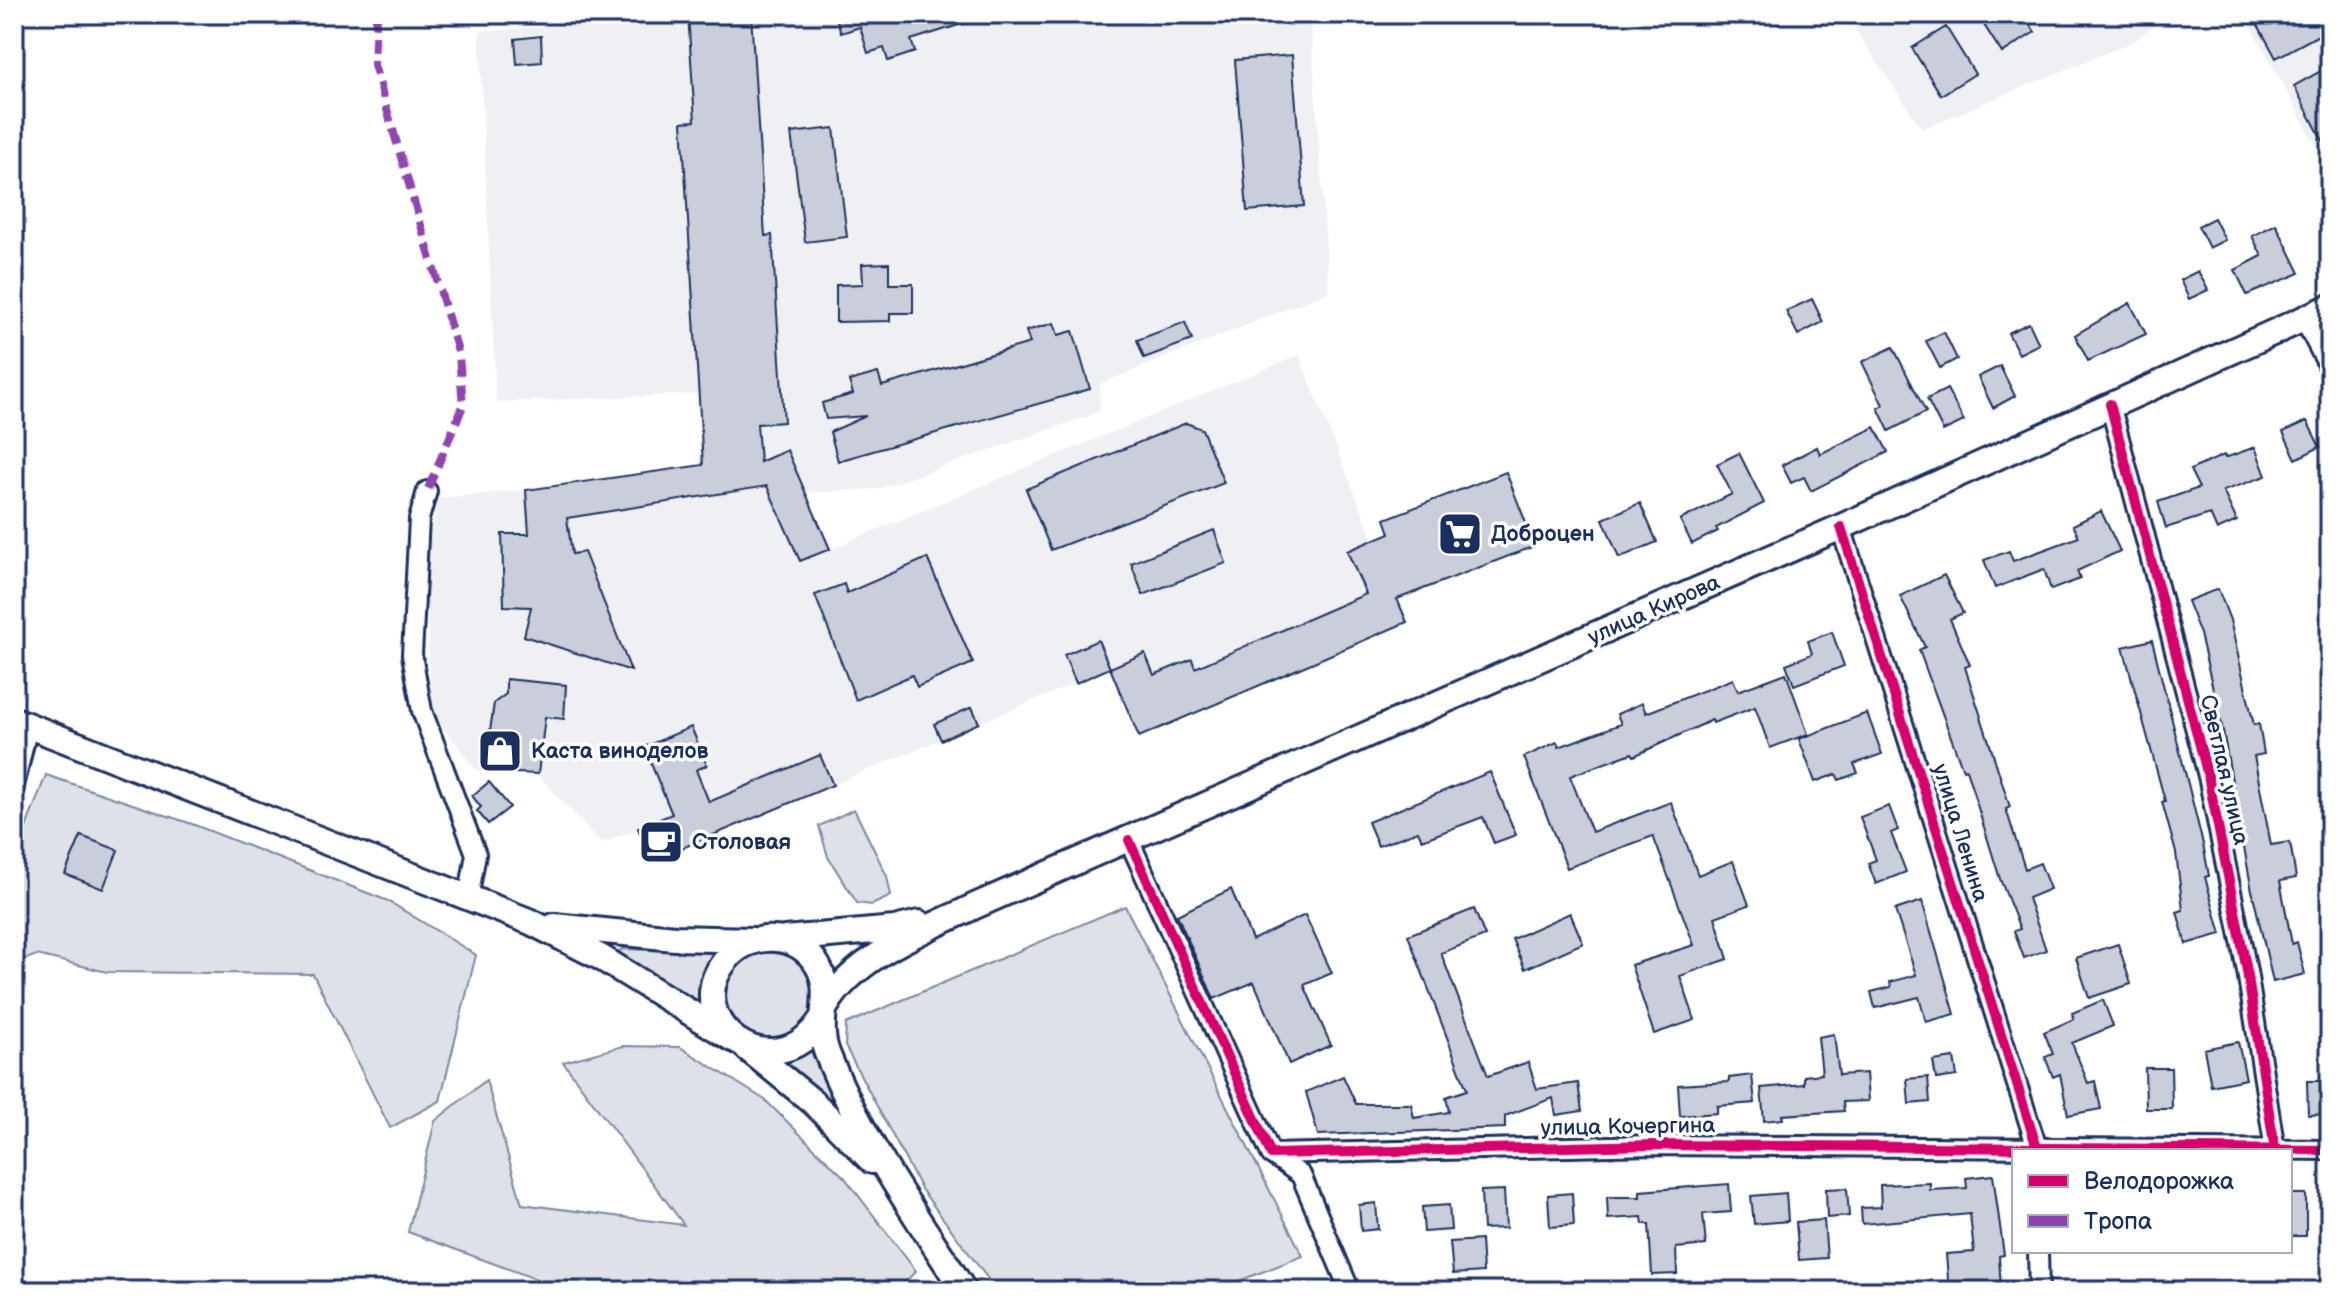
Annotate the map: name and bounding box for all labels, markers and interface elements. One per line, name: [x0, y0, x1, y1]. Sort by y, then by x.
supermarket icon: Доброцен: [1436, 510, 1484, 558]
place label: Доброцен: [1491, 521, 1595, 548]
street label: улица Кирова: [1584, 569, 1724, 651]
street label: Светлая улица: [2194, 692, 2254, 848]
shop icon: Каста виноделов: [476, 727, 524, 775]
place label: Каста виноделов: [531, 738, 709, 765]
street label: улица Ленина: [1926, 761, 1994, 905]
cafe icon: Столовая: [637, 818, 685, 866]
place label: Столовая: [692, 829, 791, 856]
street label: улица Кочергина: [1540, 1112, 1716, 1142]
legend: [2012, 1149, 2292, 1253]
text: Велодорожка: [2084, 1167, 2234, 1196]
text: Тропа: [2084, 1207, 2152, 1236]

